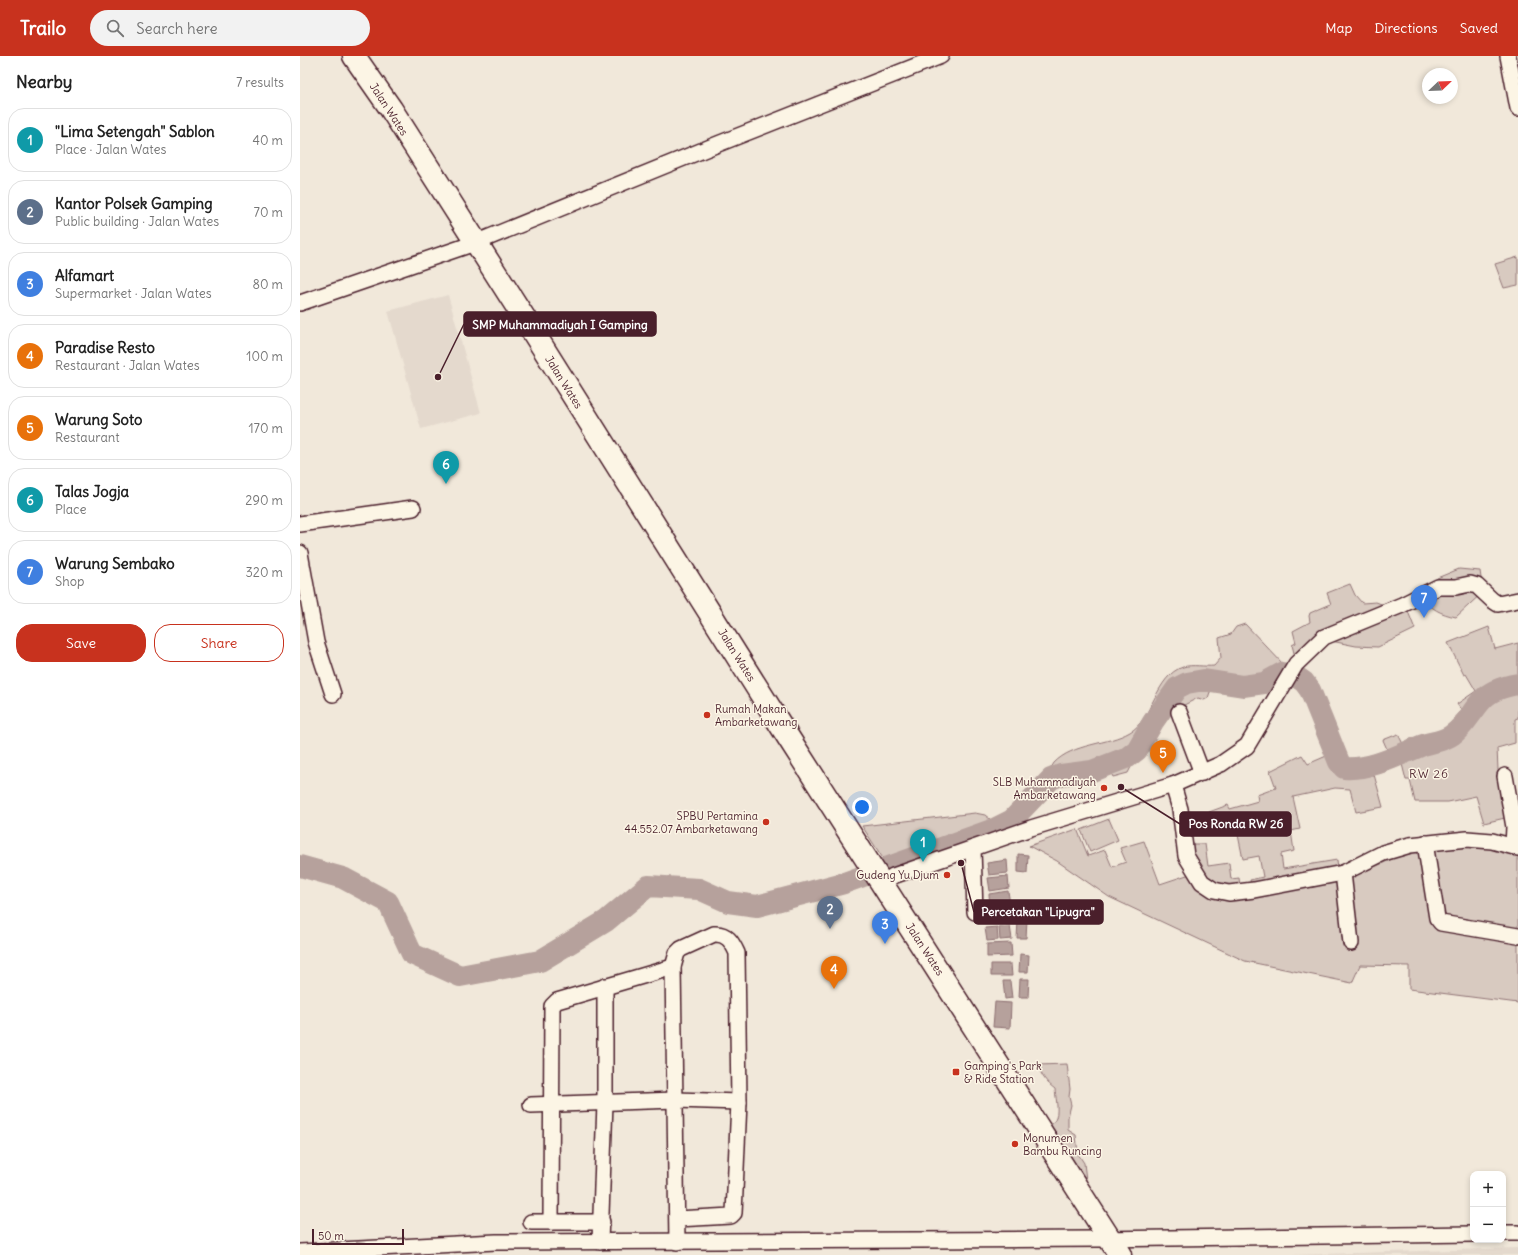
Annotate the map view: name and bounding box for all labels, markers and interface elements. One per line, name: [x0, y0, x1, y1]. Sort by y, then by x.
search box: [90, 10, 370, 46]
text: Trailo: [20, 16, 66, 40]
icon: search: [104, 17, 126, 39]
text: Search here: [136, 19, 218, 38]
text: Map: [1325, 19, 1352, 37]
text: Directions: [1374, 19, 1438, 37]
text: Saved: [1460, 19, 1498, 37]
north arrow: [1422, 68, 1458, 104]
text: Nearby: [16, 71, 72, 93]
text: 7 results: [236, 74, 284, 91]
street label: Jalan Wates: [367, 80, 411, 138]
text: "Lima Setengah" Sablon: [55, 122, 215, 141]
text: 1: [27, 132, 33, 149]
text: 40 m: [252, 132, 283, 149]
text: Place · Jalan Wates: [55, 141, 166, 158]
text: Kantor Polsek Gamping: [55, 194, 213, 213]
text: 2: [26, 204, 34, 221]
text: 70 m: [254, 204, 283, 221]
text: Public building · Jalan Wates: [55, 213, 219, 230]
text: Alfamart: [55, 266, 114, 285]
text: 3: [26, 276, 34, 293]
text: 80 m: [252, 276, 283, 293]
text: Supermarket · Jalan Wates: [55, 285, 212, 302]
callout: SMP Muhammadiyah I Gamping: [464, 312, 656, 336]
text: SMP Muhammadiyah I Gamping: [472, 317, 648, 333]
text: Paradise Resto: [55, 338, 155, 357]
text: 4: [26, 348, 34, 365]
text: 100 m: [246, 348, 283, 365]
street label: Jalan Wates: [542, 353, 586, 411]
text: Restaurant · Jalan Wates: [55, 357, 200, 374]
text: Warung Soto: [55, 410, 142, 429]
text: 5: [26, 420, 34, 437]
text: 170 m: [248, 420, 283, 437]
text: Restaurant: [55, 429, 120, 446]
pin: 6: [433, 451, 459, 484]
text: Talas Jogja: [55, 482, 129, 501]
text: 6: [26, 492, 34, 509]
text: 290 m: [245, 492, 283, 509]
text: Place: [55, 501, 86, 518]
text: Warung Sembako: [55, 554, 175, 573]
text: 7: [27, 564, 33, 581]
text: 320 m: [245, 564, 283, 581]
text: Shop: [55, 573, 84, 590]
pin: 7: [1411, 585, 1437, 618]
button: Save: [16, 624, 146, 662]
button: Share: [154, 624, 284, 662]
street label: Jalan Wates: [715, 626, 759, 684]
place label: Rumah Makan Ambarketawang: [715, 702, 797, 729]
marker: Rumah Makan Ambarketawang: [702, 710, 712, 720]
pin: 5: [1150, 740, 1176, 773]
district label: RW 26: [1409, 766, 1449, 781]
place label: SLB Muhammadiyah Ambarketawang: [993, 775, 1096, 802]
marker: SLB Muhammadiyah Ambarketawang: [1099, 783, 1109, 793]
your location: [852, 797, 872, 817]
place label: SPBU Pertamina 44.552.07 Ambarketawang: [625, 809, 758, 836]
callout: Pos Ronda RW 26: [1180, 812, 1291, 836]
text: Pos Ronda RW 26: [1189, 816, 1284, 831]
marker: SPBU Pertamina 44.552.07 Ambarketawang: [761, 817, 771, 827]
pin: 1: [910, 829, 936, 862]
place label: Gudeng Yu Djum: [856, 868, 939, 882]
marker: Gudeng Yu Djum: [942, 870, 952, 880]
pin: 2: [817, 896, 843, 929]
callout: Percetakan "Lipugra": [974, 900, 1103, 924]
text: Percetakan "Lipugra": [981, 904, 1095, 920]
pin: 3: [872, 911, 898, 944]
street label: Jalan Wates: [903, 920, 947, 978]
pin: 4: [821, 956, 847, 989]
place label: Gamping's Park & Ride Station: [964, 1059, 1042, 1086]
marker: Gamping's Park & Ride Station: [951, 1067, 961, 1077]
place label: Monumen Bambu Runcing: [1023, 1131, 1102, 1158]
marker: Monumen Bambu Runcing: [1010, 1139, 1020, 1149]
map controls: [1470, 1171, 1506, 1243]
button: +: [1470, 1171, 1506, 1207]
button: −: [1470, 1207, 1506, 1243]
scale bar: [312, 1227, 404, 1246]
text: 50 m: [318, 1229, 344, 1243]

